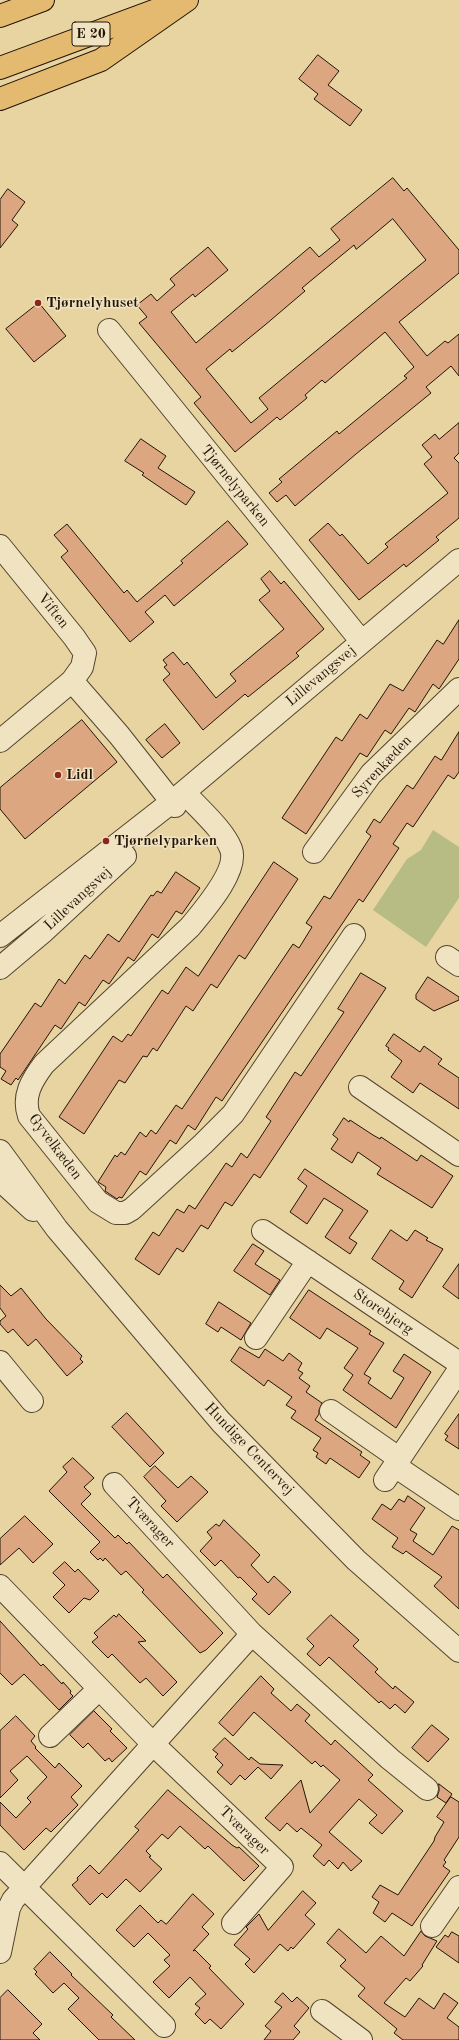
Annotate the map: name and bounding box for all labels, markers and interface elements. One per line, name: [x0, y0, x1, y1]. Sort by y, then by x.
road number: E 20: [72, 22, 110, 46]
place label: Tjørnelyhuset: [46, 294, 139, 312]
marker: Tjørnelyhuset: [33, 298, 43, 308]
street label: Tjørnelyparken: [197, 442, 273, 530]
street label: Viften: [33, 590, 73, 632]
street label: Lillevangsvej: [282, 642, 360, 710]
street label: Syrenkæden: [348, 732, 416, 802]
place label: Lidl: [66, 766, 93, 784]
marker: Lidl: [53, 770, 63, 780]
place label: Tjørnelyparken: [114, 832, 217, 850]
marker: Tjørnelyparken: [101, 836, 111, 846]
street label: Lillevangsvej: [41, 863, 115, 935]
street label: Gyvelkæden: [24, 1110, 86, 1184]
street label: Storebjerg: [350, 1285, 416, 1339]
street label: Hundige Centervej: [200, 1399, 298, 1499]
street label: Tværager: [122, 1494, 178, 1552]
street label: Tværager: [215, 1803, 273, 1859]

